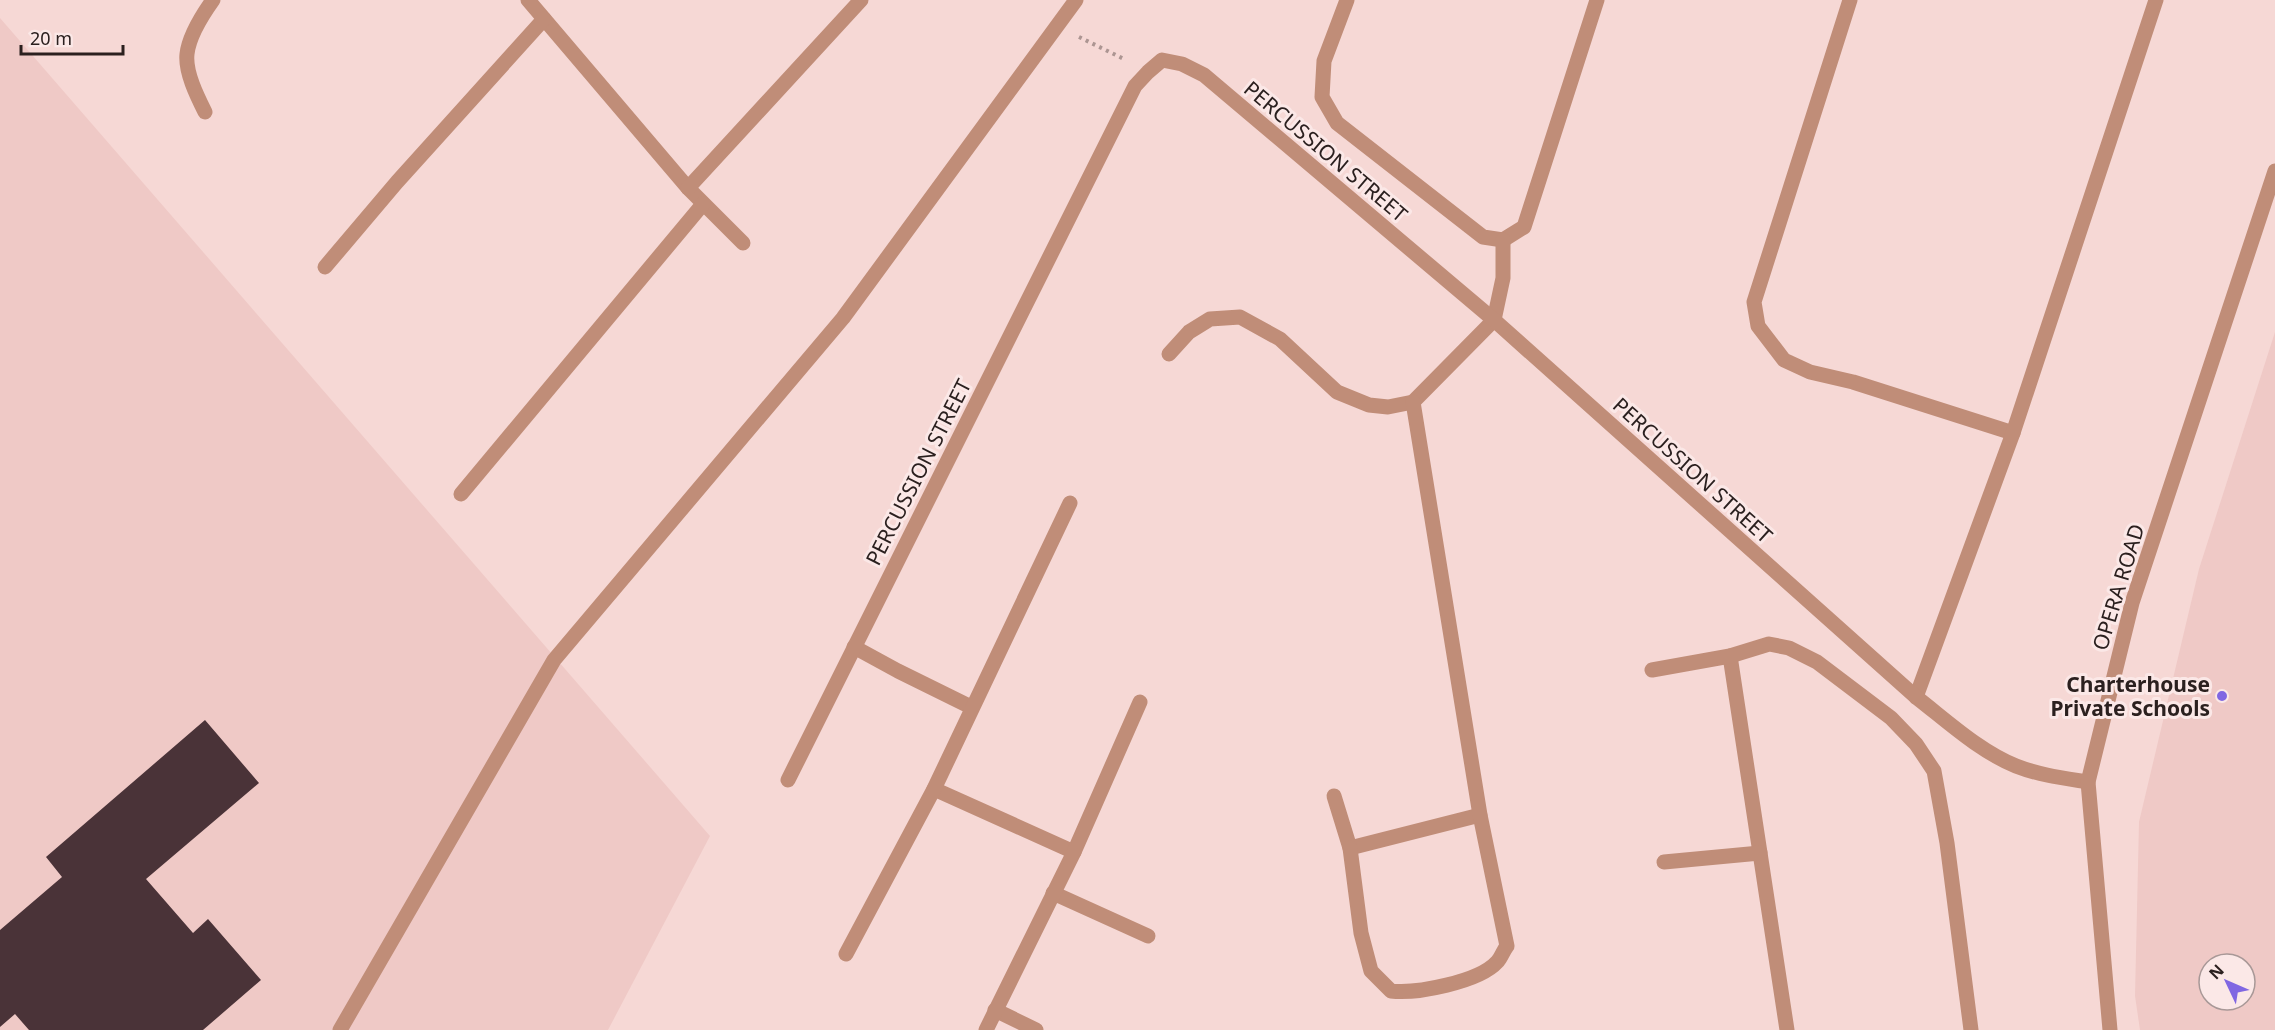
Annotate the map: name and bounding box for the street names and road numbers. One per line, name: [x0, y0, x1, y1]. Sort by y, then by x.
street label: PERCUSSION STREET: [1238, 74, 1414, 228]
street label: PERCUSSION STREET: [859, 374, 977, 570]
street label: PERCUSSION STREET: [1607, 391, 1779, 549]
street label: OPERA ROAD: [2086, 521, 2150, 653]

